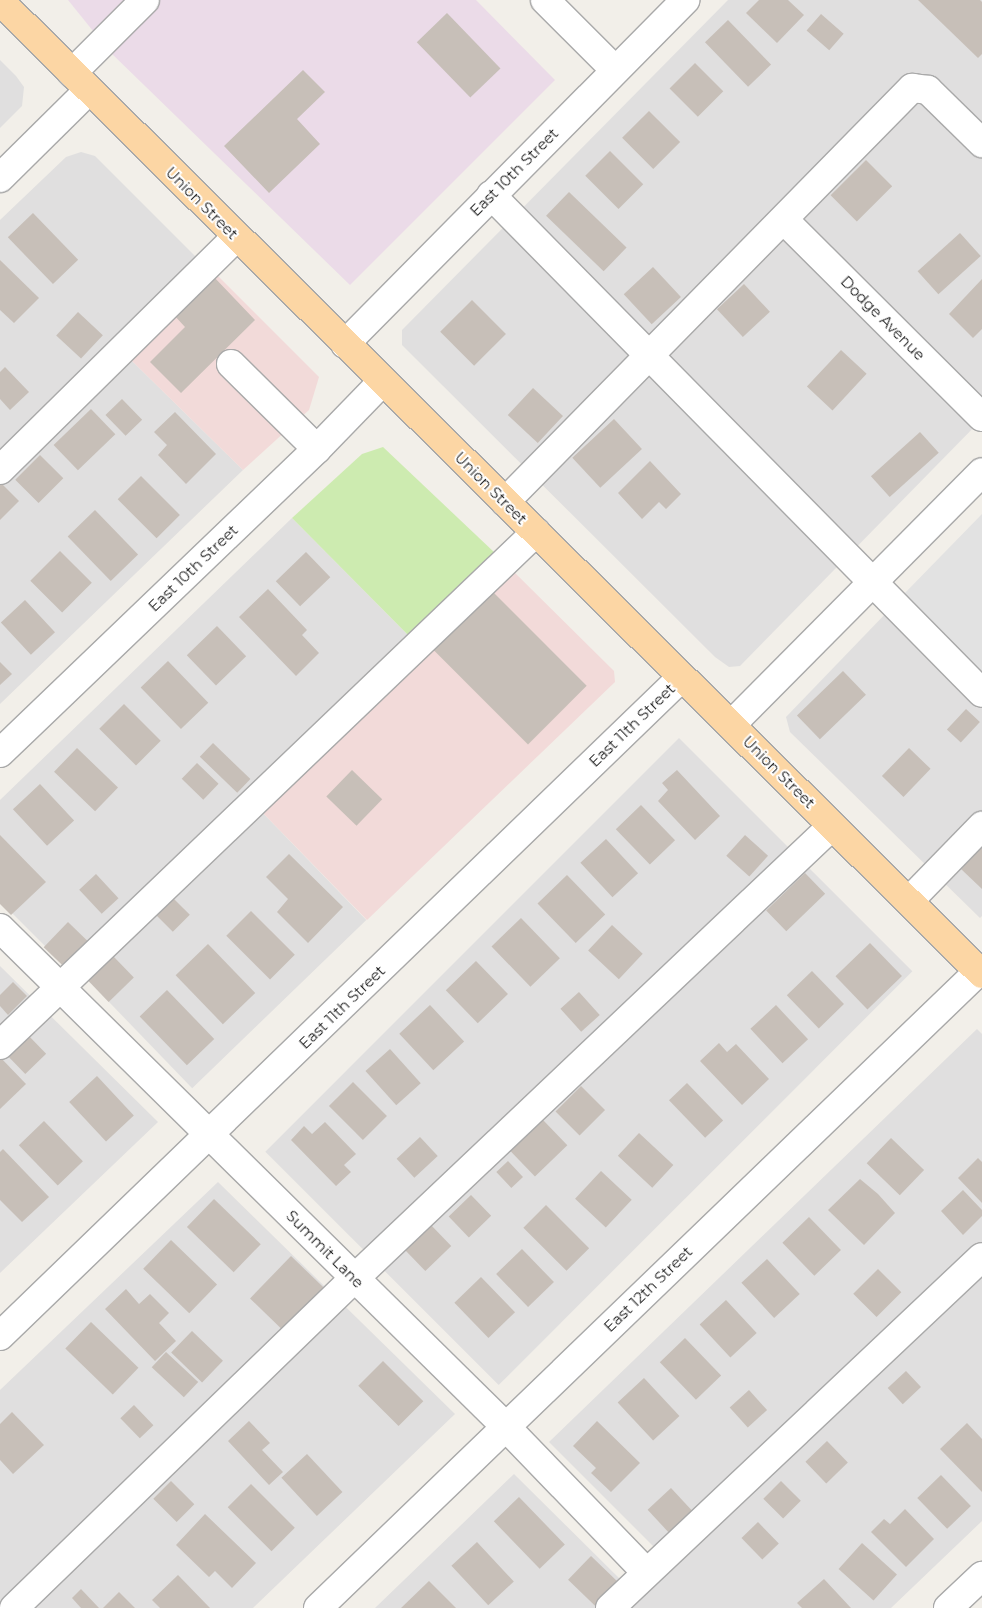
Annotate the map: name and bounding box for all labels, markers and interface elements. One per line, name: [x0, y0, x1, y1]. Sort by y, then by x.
street label: East 10th Street: [466, 124, 562, 220]
street label: Union Street: [162, 163, 242, 243]
street label: Dodge Avenue: [837, 272, 929, 364]
street label: Union Street: [451, 448, 531, 528]
street label: East 10th Street: [145, 521, 241, 615]
street label: East 11th Street: [585, 679, 679, 771]
street label: Union Street: [739, 732, 819, 812]
street label: East 11th Street: [295, 961, 389, 1053]
street label: Summit Lane: [283, 1207, 367, 1291]
street label: East 12th Street: [600, 1242, 696, 1336]

